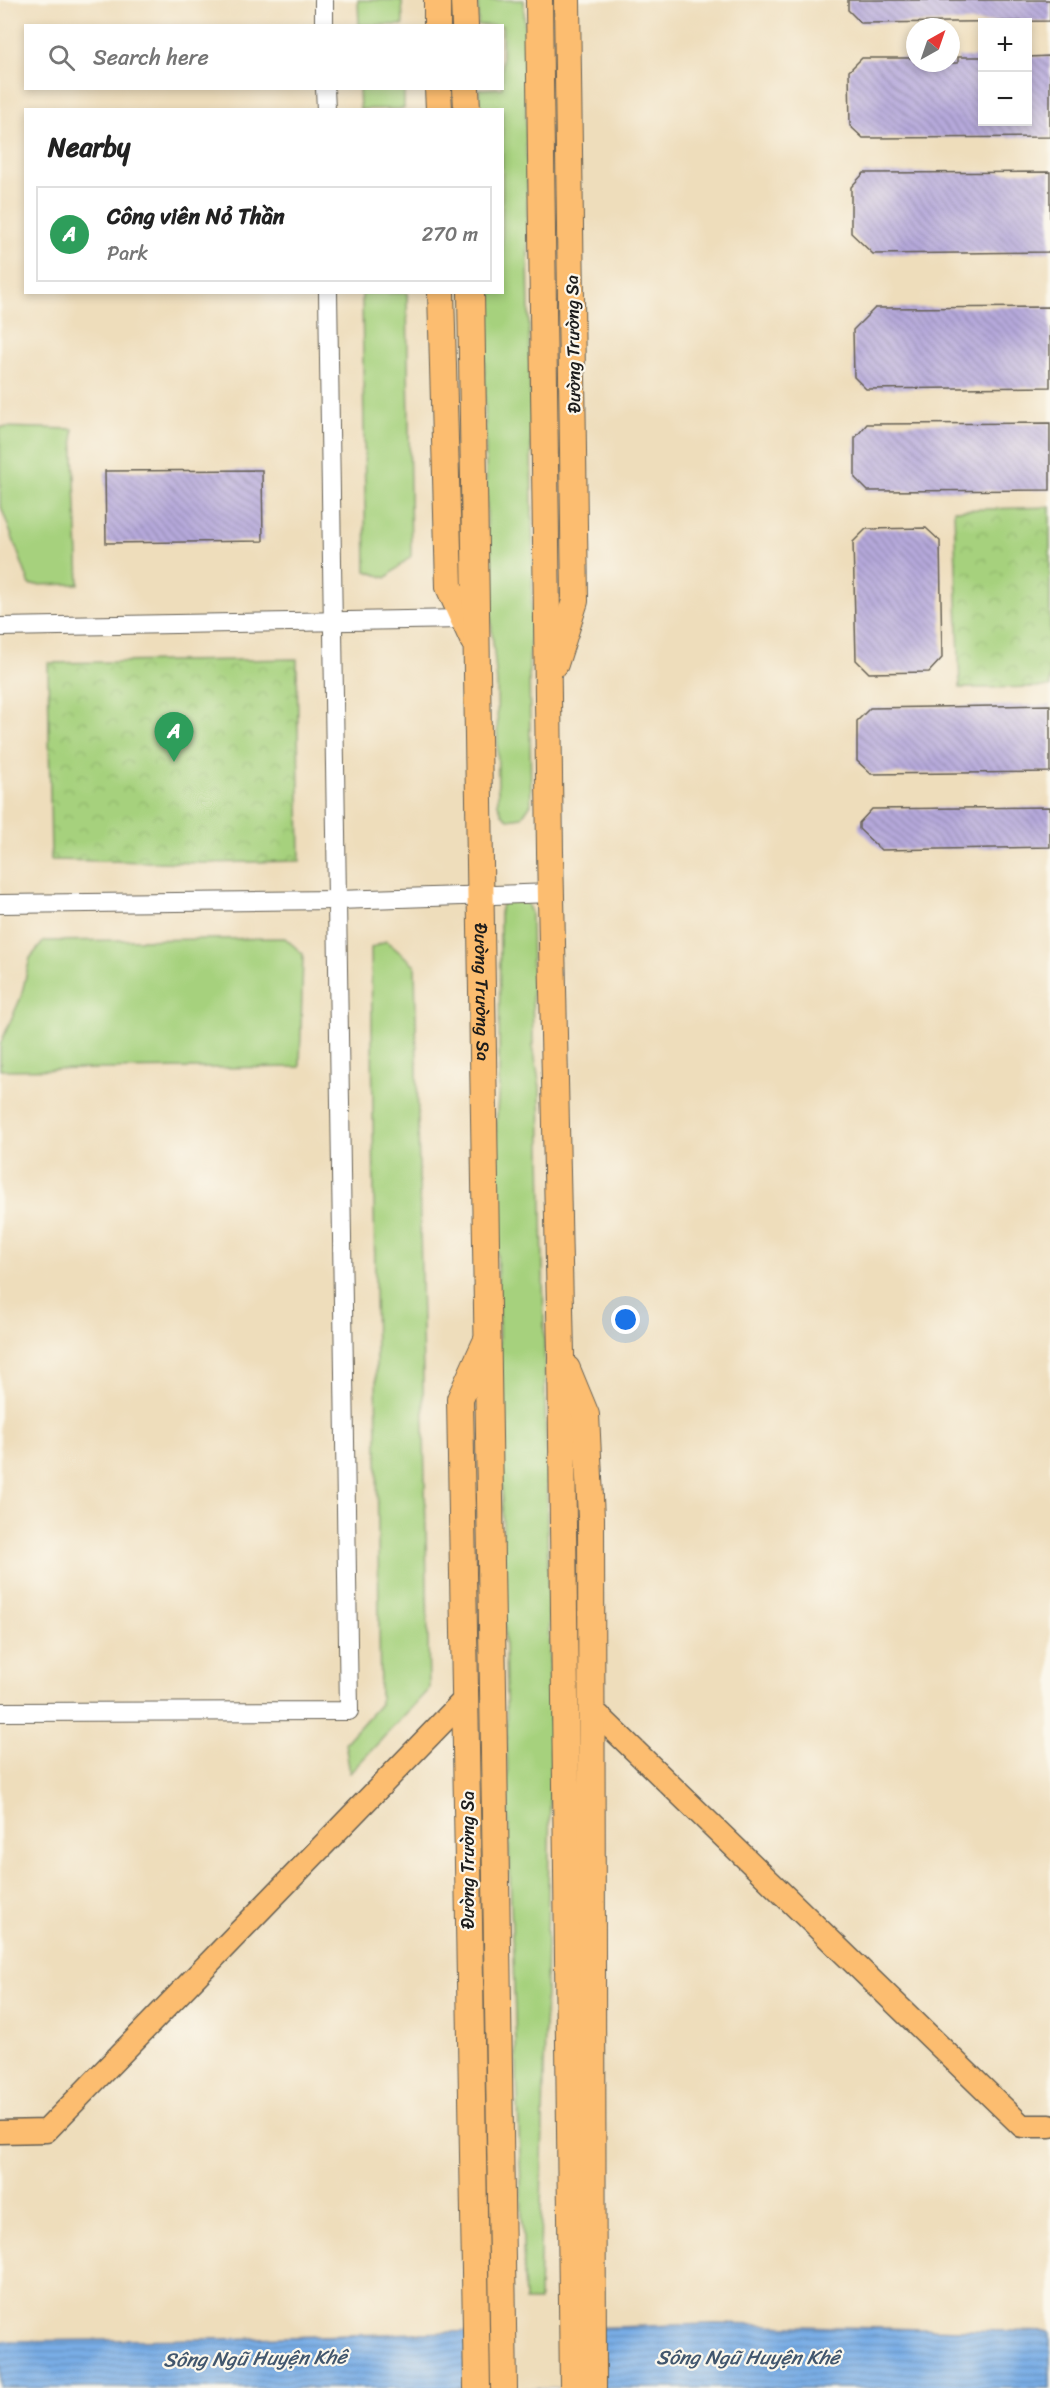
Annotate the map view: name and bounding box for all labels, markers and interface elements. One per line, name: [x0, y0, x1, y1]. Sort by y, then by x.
north arrow: [906, 18, 960, 72]
map controls: [978, 18, 1032, 126]
button: +: [978, 18, 1032, 72]
search box: [24, 24, 504, 90]
text: Search here: [93, 38, 209, 77]
icon: search: [45, 41, 78, 74]
button: −: [978, 72, 1032, 126]
text: Nearby: [48, 124, 130, 170]
text: Công viên Nỏ Thần: [107, 197, 285, 236]
text: A: [63, 217, 76, 252]
text: 270 m: [422, 217, 478, 252]
text: Park: [107, 236, 148, 271]
street label: Đường Trường Sa: [556, 275, 590, 413]
pin: A: [154, 712, 194, 762]
street label: Đường Trường Sa: [465, 923, 499, 1061]
your location: [611, 1305, 640, 1334]
street label: Đường Trường Sa: [452, 1791, 484, 1929]
water label: Sông Ngũ Huyện Khê: [163, 2339, 350, 2378]
water label: Sông Ngũ Huyện Khê: [656, 2340, 842, 2375]

